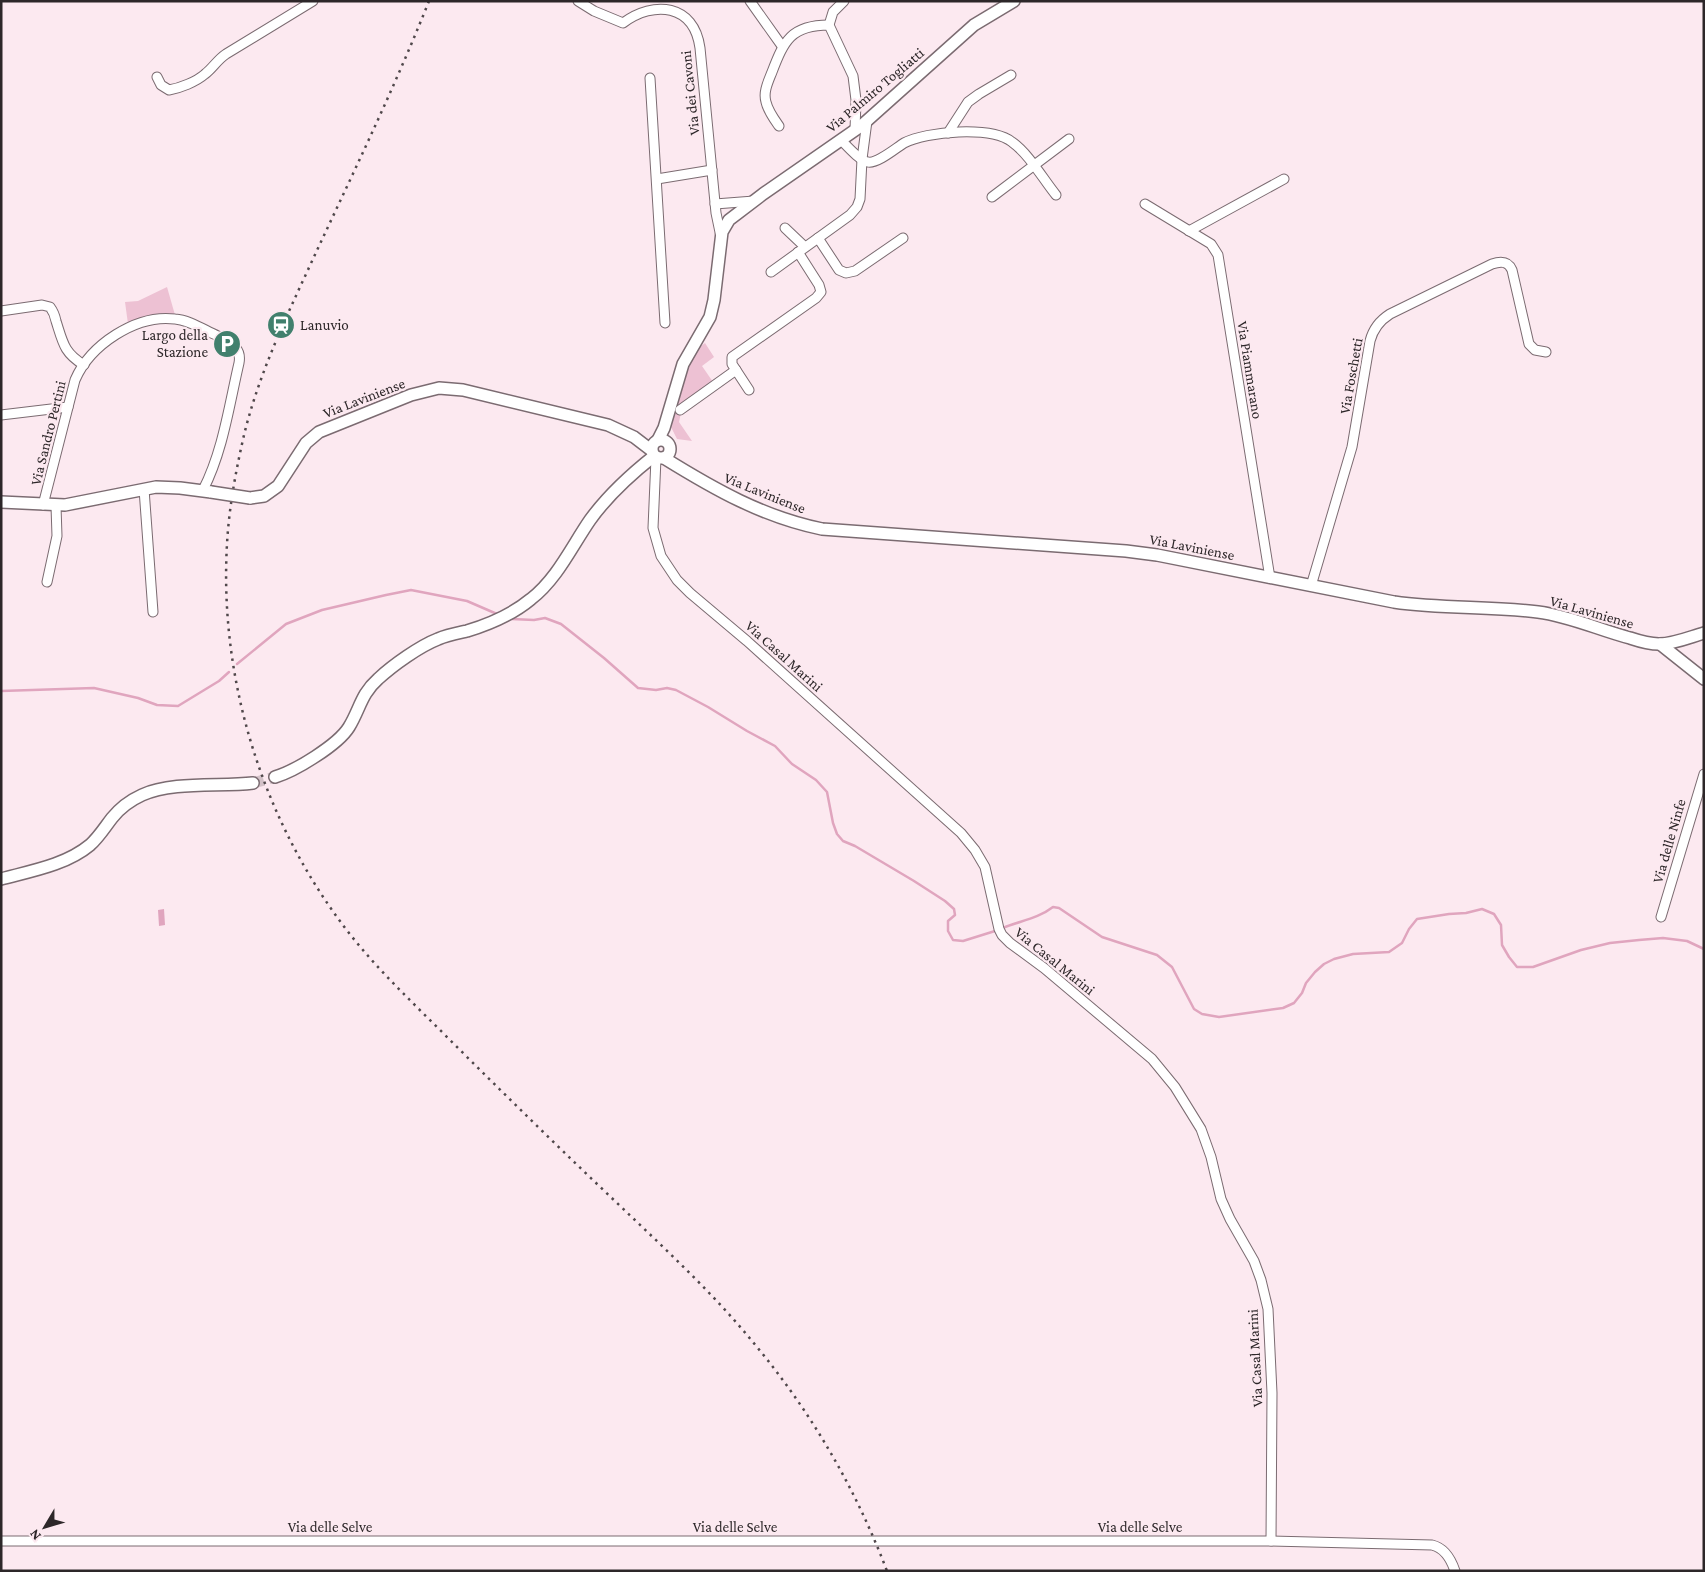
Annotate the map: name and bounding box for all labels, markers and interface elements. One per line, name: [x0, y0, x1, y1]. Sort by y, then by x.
street label: Via Palmiro Togliatti: [823, 44, 928, 136]
street label: Via dei Cavoni: [678, 50, 702, 136]
station icon: Lanuvio: [266, 310, 296, 340]
place label: Lanuvio: [300, 317, 349, 333]
street label: Via Piammarano: [1234, 320, 1266, 420]
place label: Largo della Stazione: [142, 327, 208, 360]
parking icon: Largo della Stazione: [212, 329, 242, 359]
street label: Via Foschetti: [1336, 337, 1366, 415]
street label: Via Laviniense: [321, 375, 408, 421]
street label: Via Sandro Pertini: [27, 379, 69, 487]
street label: Via Laviniense: [722, 469, 808, 517]
street label: Via Laviniense: [1148, 531, 1236, 563]
street label: Via Laviniense: [1548, 592, 1636, 632]
street label: Via Casal Marini: [742, 617, 826, 695]
street label: Via delle Ninfe: [1649, 797, 1689, 885]
street label: Via Casal Marini: [1012, 924, 1098, 998]
street label: Via Casal Marini: [1244, 1309, 1266, 1407]
north arrow: [20, 1502, 70, 1552]
street label: Via delle Selve: [288, 1519, 373, 1535]
street label: Via delle Selve: [693, 1519, 778, 1535]
street label: Via delle Selve: [1098, 1519, 1183, 1535]
text: N: [25, 1526, 44, 1544]

